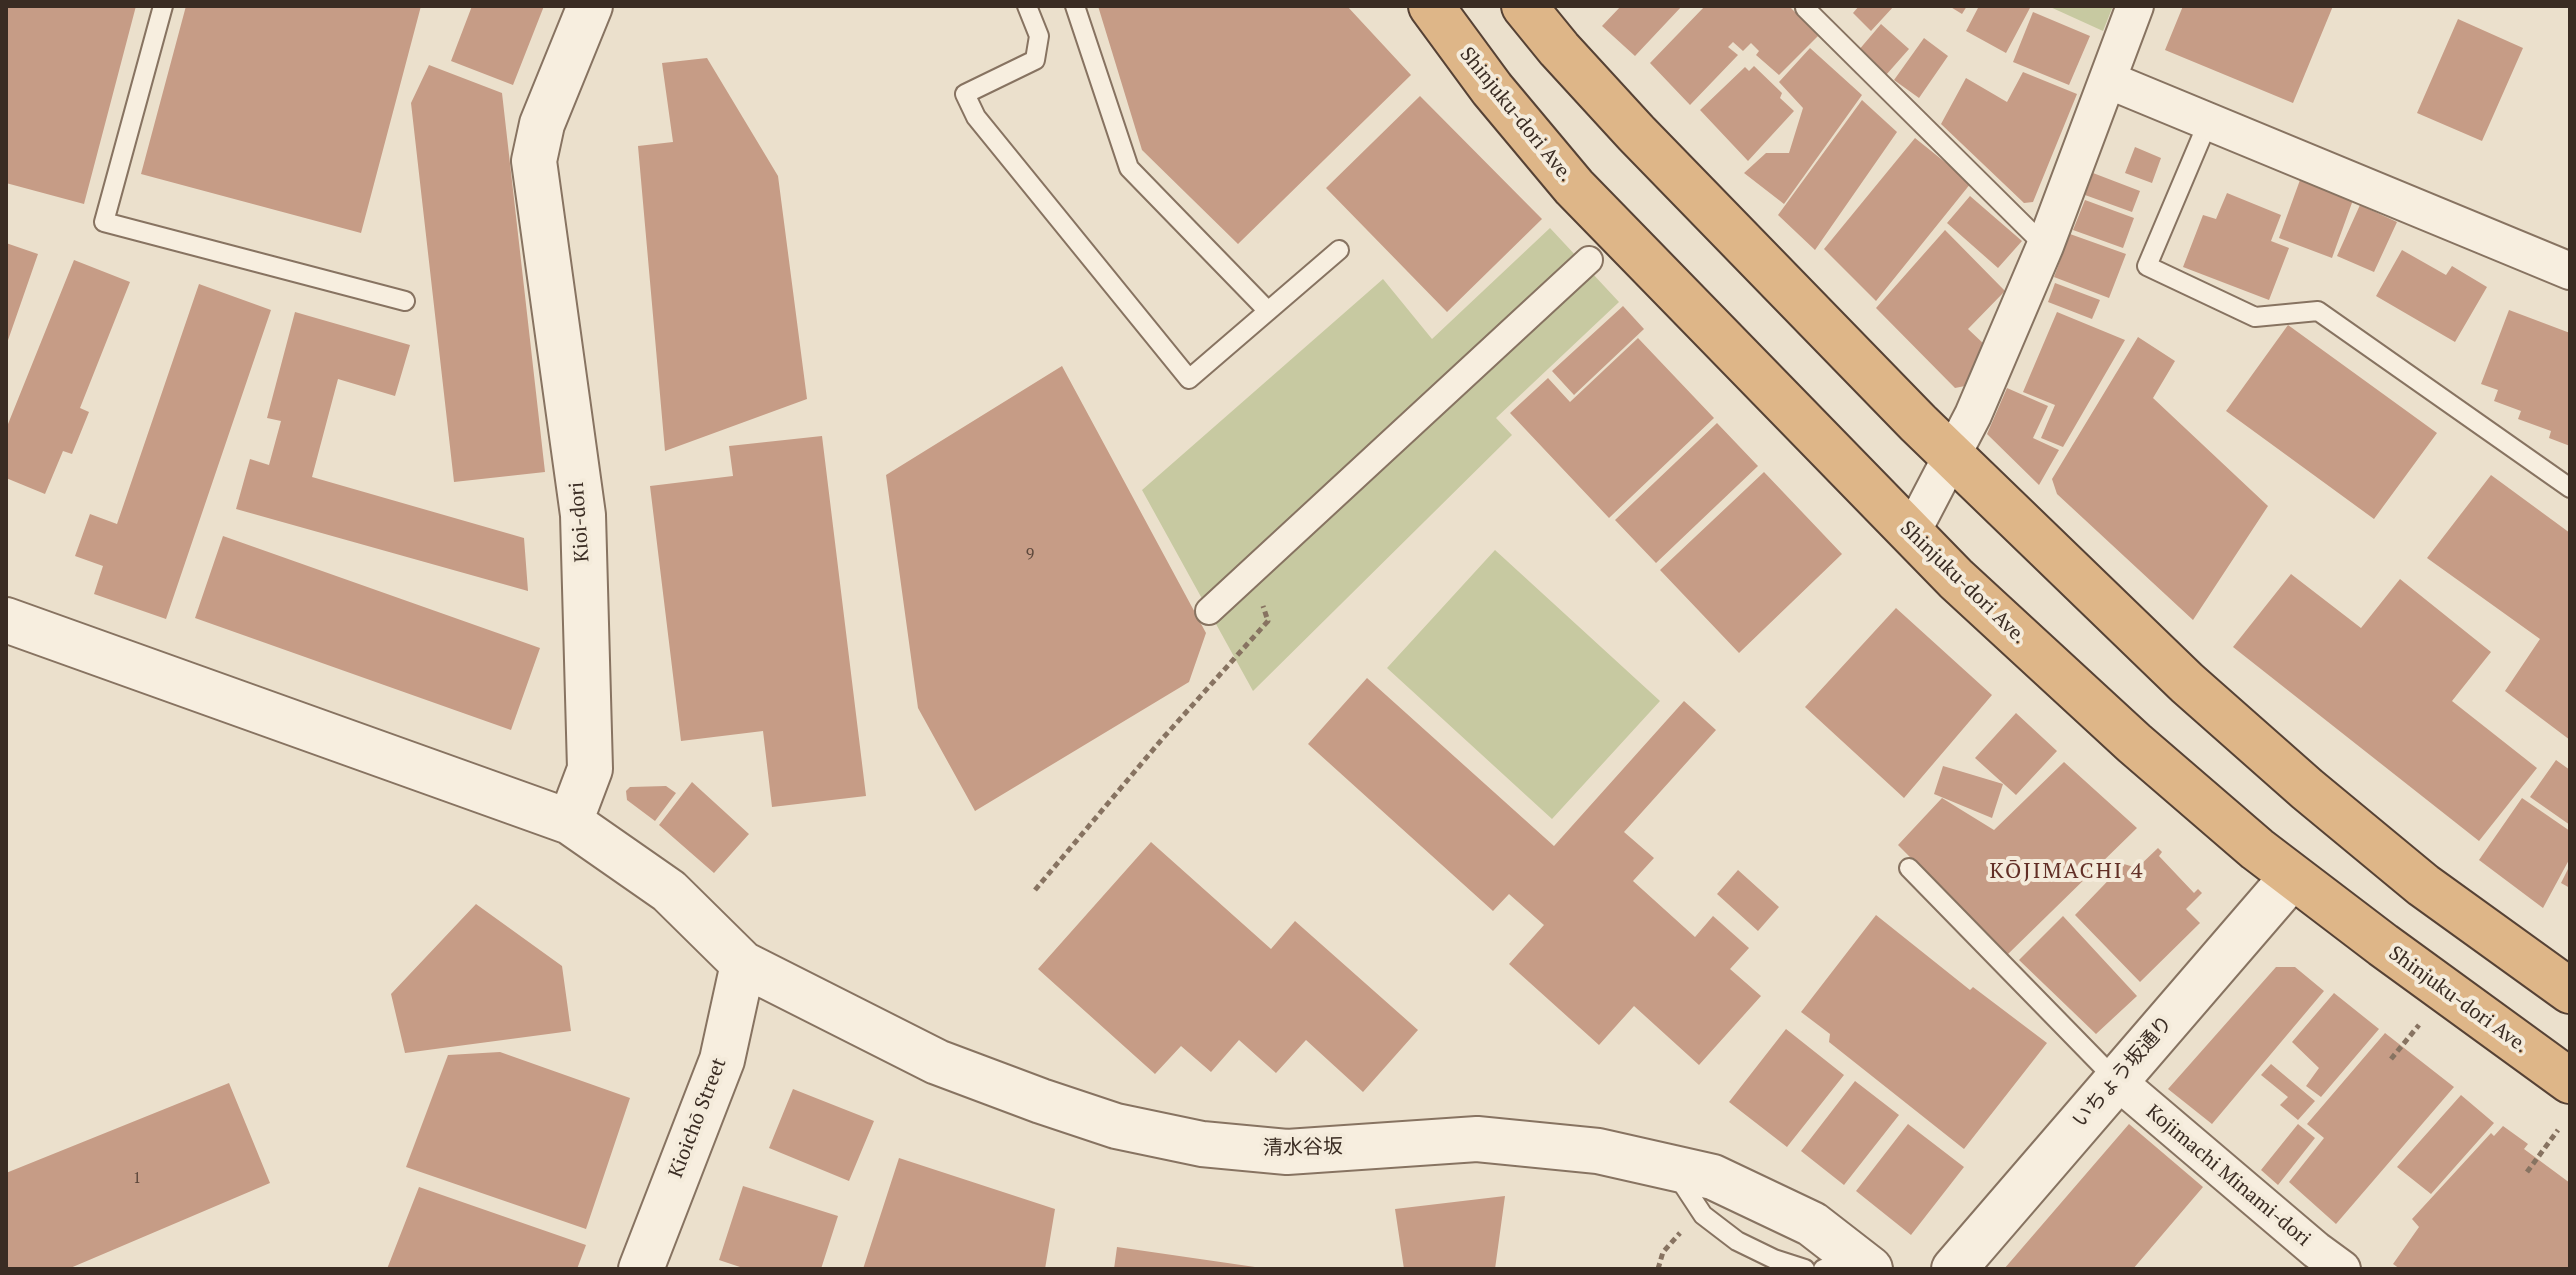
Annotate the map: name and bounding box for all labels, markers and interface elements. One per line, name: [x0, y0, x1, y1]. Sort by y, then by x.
street label: Shinjuku-dori Ave.: [1454, 43, 1578, 187]
street label: Kioi-dori: [565, 481, 595, 563]
street label: Shinjuku-dori Ave.: [1895, 517, 2031, 649]
house number: 9: [1026, 544, 1034, 564]
district label: KŌJIMACHI 4: [1990, 859, 2144, 885]
street label: Shinjuku-dori Ave.: [2384, 941, 2532, 1059]
street label: いちょう坂通り: [2068, 1011, 2178, 1133]
street label: Kioichō Street: [664, 1055, 732, 1181]
street label: Kojimachi Minami-dori: [2141, 1100, 2315, 1252]
street label: 清水谷坂: [1263, 1135, 1343, 1161]
house number: 1: [133, 1168, 141, 1188]

